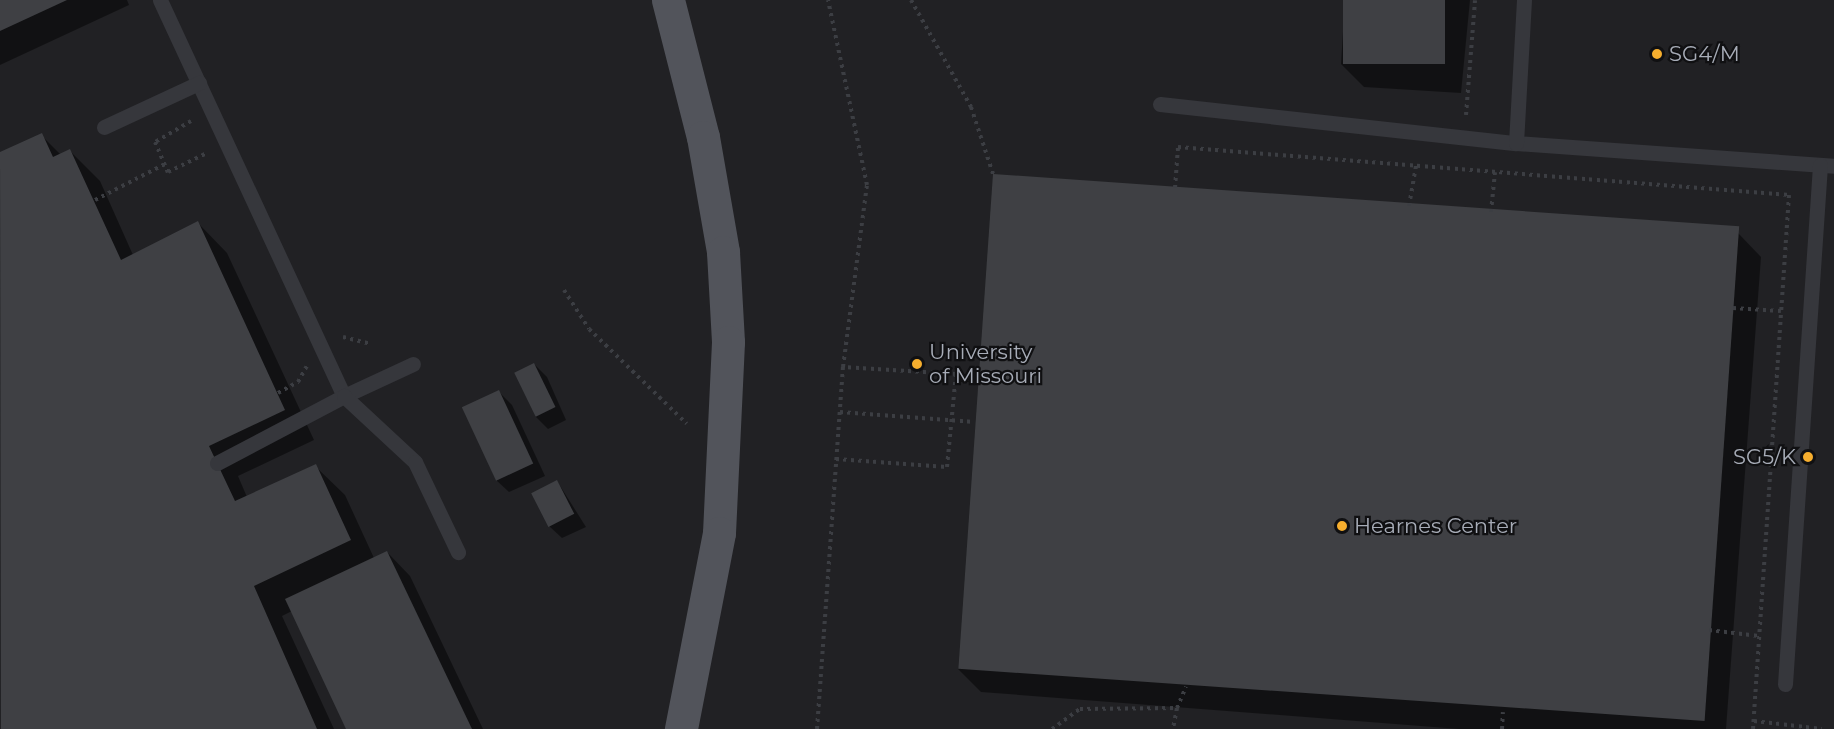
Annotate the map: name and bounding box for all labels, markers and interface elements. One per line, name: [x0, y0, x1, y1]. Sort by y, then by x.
place label: SG4/M: [1669, 41, 1740, 67]
marker: SG4/M: [1650, 47, 1664, 61]
place label: University of Missouri: [929, 339, 1042, 389]
marker: University of Missouri: [910, 357, 924, 371]
place label: SG5/K: [1733, 444, 1796, 470]
marker: SG5/K: [1801, 450, 1815, 464]
place label: Hearnes Center: [1354, 513, 1517, 539]
marker: Hearnes Center: [1335, 519, 1349, 533]

